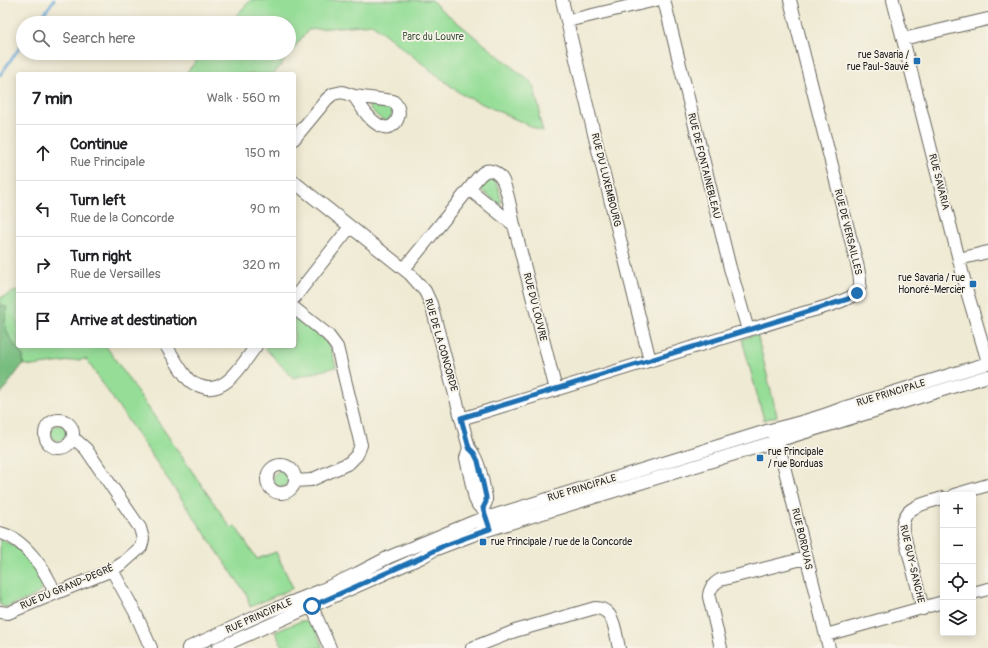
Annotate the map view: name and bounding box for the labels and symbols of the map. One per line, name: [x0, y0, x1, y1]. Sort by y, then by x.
park label: Parc du Louvre: [402, 31, 464, 43]
place label: rue Savaria / rue Paul-Sauvé: [847, 49, 909, 73]
marker: rue Savaria / rue Paul-Sauvé: [912, 56, 922, 66]
street label: RUE DE FONTAINEBLEAU: [685, 112, 723, 221]
street label: RUE DU LUXEMBOURG: [589, 132, 624, 228]
street label: RUE SAVARIA: [926, 153, 952, 212]
street label: RUE DE VERSAILLES: [832, 188, 864, 276]
street label: RUE DU LOUVRE: [521, 271, 549, 343]
place label: rue Savaria / rue Honoré-Mercier: [898, 272, 965, 296]
marker: rue Savaria / rue Honoré-Mercier: [968, 279, 978, 289]
route end: [848, 284, 866, 302]
street label: RUE DE LA CONCORDE: [422, 297, 460, 393]
street label: RUE PRINCIPALE: [855, 377, 927, 409]
place label: rue Principale / rue Borduas: [768, 446, 824, 470]
marker: rue Principale / rue Borduas: [755, 453, 765, 463]
street label: RUE PRINCIPALE: [546, 472, 618, 504]
street label: RUE BORDUAS: [789, 507, 815, 571]
street label: RUE GUY-SANCHE: [897, 524, 927, 604]
place label: rue Principale / rue de la Concorde: [491, 536, 632, 548]
marker: rue Principale / rue de la Concorde: [478, 537, 488, 547]
street label: RUE DU GRAND-DEGRÉ: [18, 561, 116, 612]
street label: RUE PRINCIPALE: [224, 596, 294, 636]
route start: [303, 597, 321, 615]

